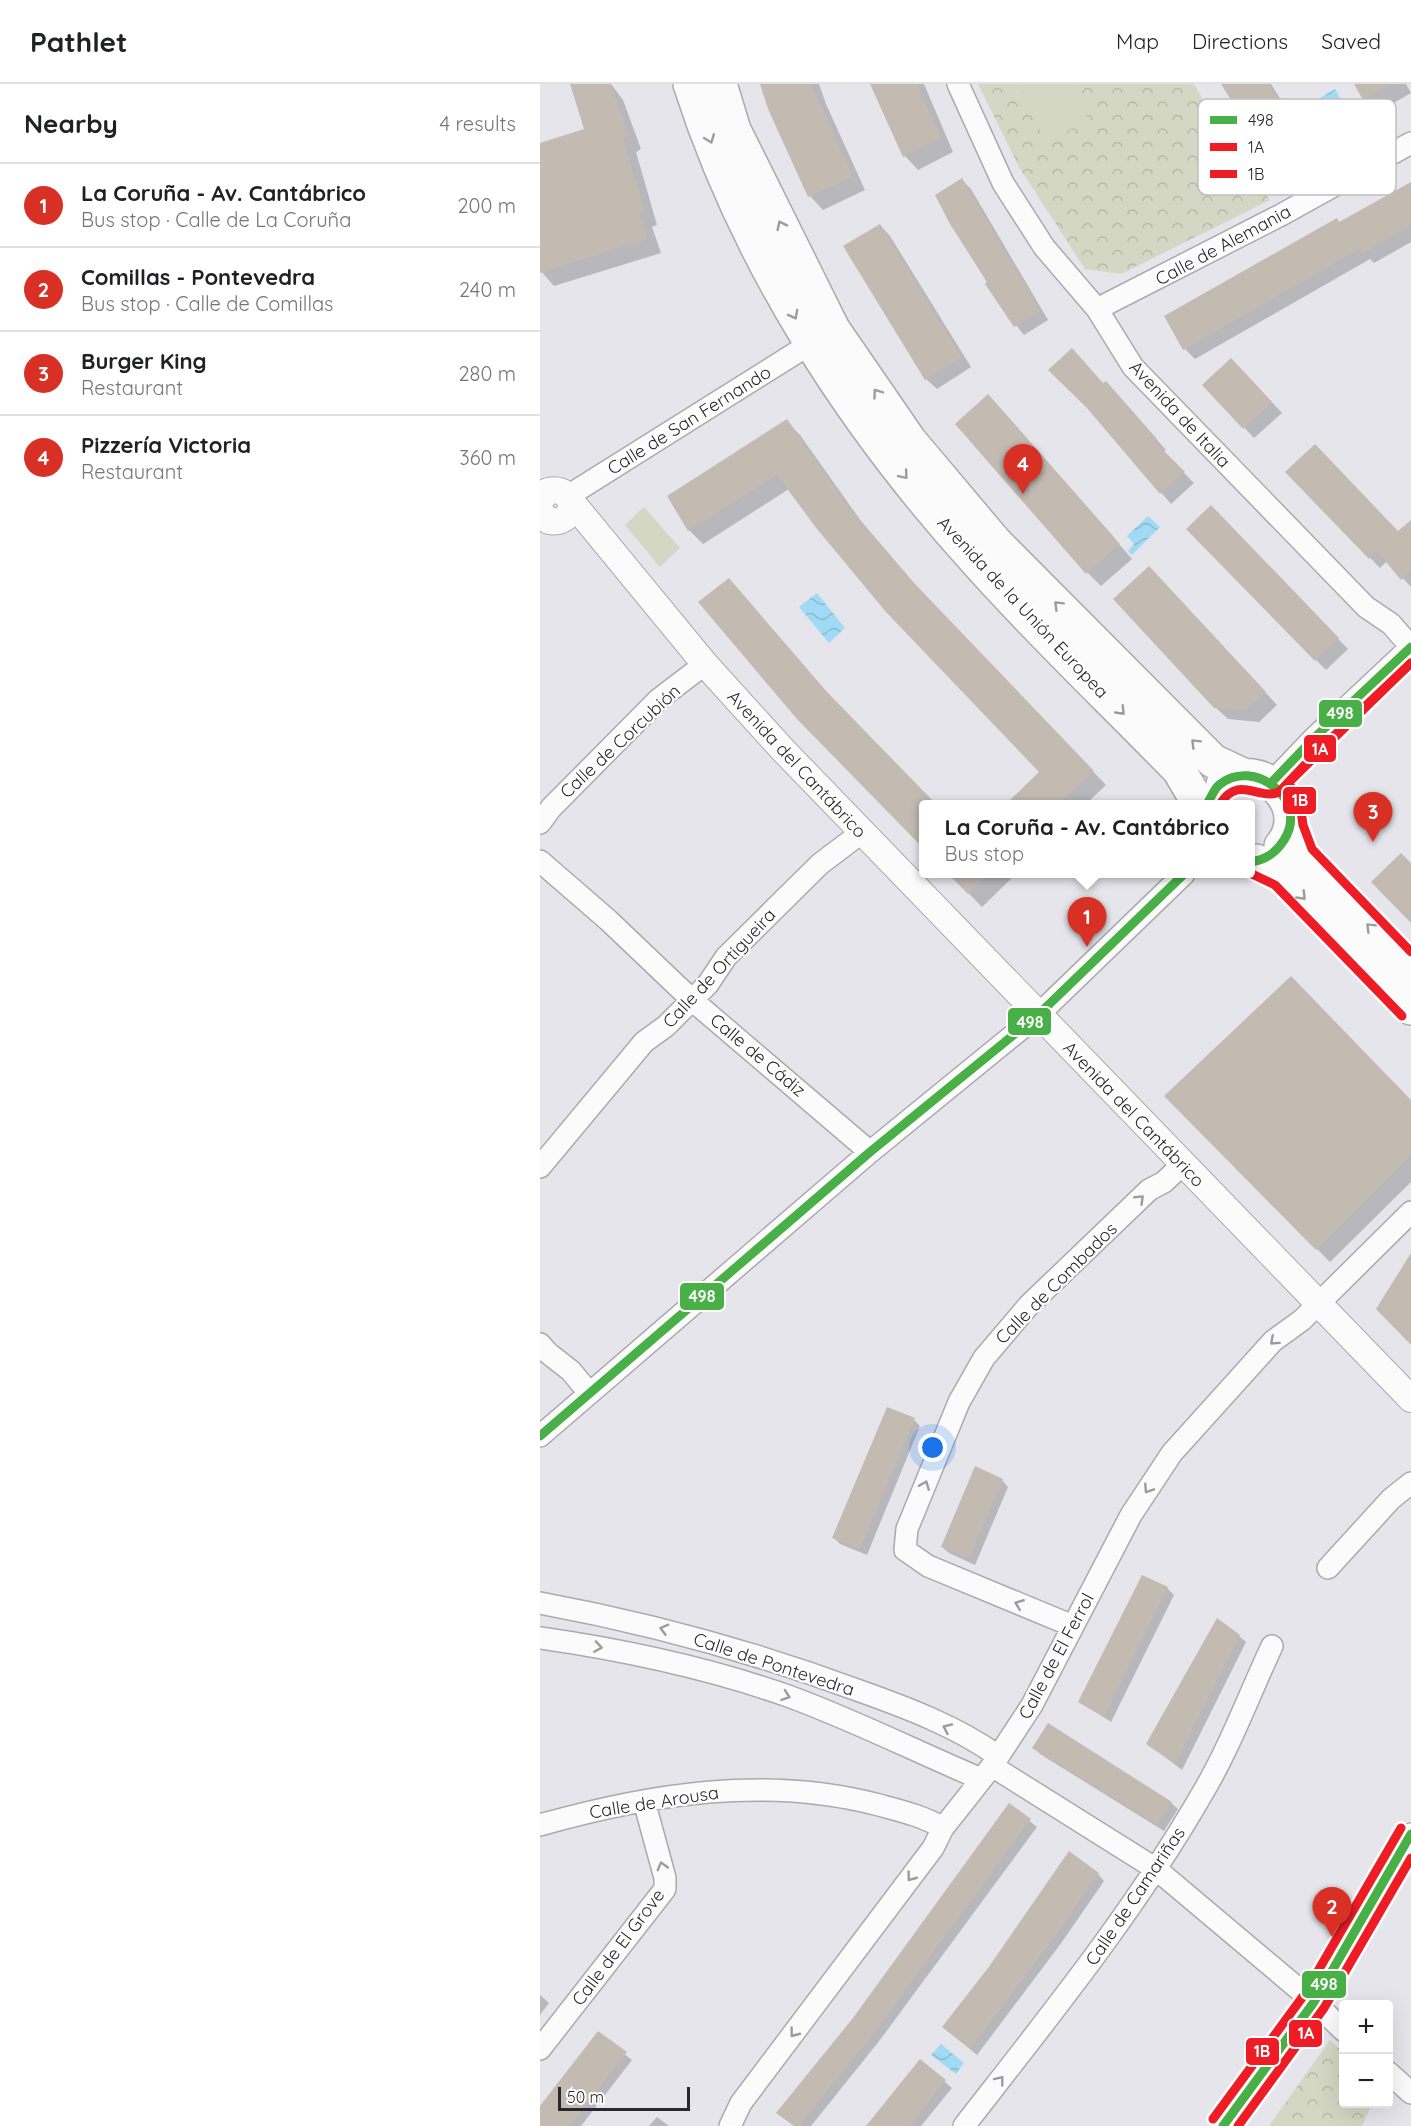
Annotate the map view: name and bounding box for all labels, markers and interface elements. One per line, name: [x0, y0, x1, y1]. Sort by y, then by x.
text: Pathlet: [30, 24, 127, 59]
text: Map: [1116, 28, 1159, 54]
text: Directions: [1192, 28, 1288, 54]
text: Saved: [1321, 28, 1381, 54]
legend: [1198, 99, 1396, 195]
text: Nearby: [24, 107, 118, 140]
text: 498: [1248, 110, 1274, 130]
text: 4 results: [440, 111, 516, 136]
one-way arrow: [703, 133, 716, 144]
text: 1A: [1248, 137, 1264, 157]
text: 1B: [1248, 164, 1264, 184]
text: La Coruña - Av. Cantábrico: [81, 179, 366, 207]
text: 1: [40, 193, 47, 218]
text: 200 m: [457, 193, 516, 218]
street label: Calle de Alemania: [1151, 200, 1295, 290]
text: Bus stop · Calle de La Coruña: [81, 207, 351, 232]
one-way arrow: [776, 220, 788, 231]
text: Comillas - Pontevedra: [81, 263, 315, 291]
text: 2: [38, 277, 49, 302]
text: 240 m: [459, 277, 516, 302]
text: Bus stop · Calle de Comillas: [81, 291, 334, 316]
one-way arrow: [787, 308, 798, 319]
text: Burger King: [81, 347, 207, 375]
street label: Avenida de Italia: [1124, 356, 1236, 472]
street label: Calle de San Fernando: [603, 360, 775, 480]
text: 3: [38, 361, 49, 386]
text: 280 m: [459, 361, 516, 386]
text: Restaurant: [81, 375, 183, 400]
one-way arrow: [873, 389, 884, 400]
text: Pizzería Victoria: [81, 431, 251, 459]
pin: 4: [1004, 444, 1042, 494]
text: 4: [38, 445, 49, 470]
text: 360 m: [459, 445, 516, 470]
text: Restaurant: [81, 459, 183, 484]
one-way arrow: [897, 468, 908, 479]
street label: Avenida de la Unión Europea: [933, 511, 1113, 703]
one-way arrow: [1054, 602, 1065, 613]
street label: Calle de Corcubión: [555, 679, 685, 803]
street label: Avenida del Cantábrico: [722, 685, 872, 843]
line badge: 498: [1318, 699, 1363, 728]
text: 498: [1327, 703, 1354, 723]
one-way arrow: [1114, 704, 1125, 715]
line badge: 1A: [1303, 734, 1337, 763]
text: 1A: [1312, 739, 1329, 759]
one-way arrow: [1192, 740, 1203, 751]
line badge: 1B: [1282, 786, 1317, 815]
text: 1B: [1292, 790, 1308, 810]
pin: 3: [1354, 792, 1392, 842]
popup: [919, 800, 1255, 878]
text: La Coruña - Av. Cantábrico: [945, 813, 1230, 841]
text: Bus stop: [945, 841, 1024, 866]
one-way arrow: [1295, 888, 1306, 899]
pin: 1: [1068, 898, 1106, 947]
street label: Calle de Ortigueira: [658, 903, 780, 1033]
one-way arrow: [1366, 924, 1377, 935]
line badge: 498: [1007, 1007, 1052, 1036]
street label: Calle de Cádiz: [705, 1008, 811, 1102]
text: 498: [1017, 1012, 1044, 1032]
street label: Avenida del Cantábrico: [1058, 1036, 1210, 1192]
one-way arrow: [1134, 1195, 1144, 1206]
street label: Calle de Combados: [990, 1217, 1122, 1349]
line badge: 498: [679, 1282, 725, 1311]
text: 498: [689, 1286, 716, 1306]
one-way arrow: [1270, 1334, 1281, 1345]
your location: [918, 1433, 947, 1462]
one-way arrow: [918, 1480, 930, 1491]
one-way arrow: [1144, 1483, 1155, 1494]
street label: Calle de El Ferrol: [1013, 1589, 1099, 1723]
one-way arrow: [1014, 1599, 1025, 1611]
one-way arrow: [659, 1624, 669, 1637]
street label: Calle de Pontevedra: [691, 1627, 857, 1701]
one-way arrow: [593, 1640, 602, 1652]
one-way arrow: [780, 1689, 791, 1702]
one-way arrow: [942, 1723, 953, 1735]
street label: Calle de Arousa: [588, 1780, 720, 1824]
street label: Calle de Camariñas: [1080, 1822, 1190, 1970]
one-way arrow: [657, 1861, 669, 1872]
one-way arrow: [907, 1871, 918, 1882]
street label: Calle de El Grove: [567, 1884, 669, 2010]
pin: 2: [1312, 1888, 1352, 1937]
line badge: 498: [1301, 1970, 1347, 1999]
text: 498: [1311, 1974, 1338, 1994]
map controls: [1339, 2000, 1393, 2108]
button: +: [1339, 2000, 1393, 2054]
line badge: 1A: [1288, 2019, 1323, 2048]
text: 1A: [1298, 2023, 1315, 2043]
one-way arrow: [790, 2027, 801, 2038]
line badge: 1B: [1245, 2037, 1280, 2066]
text: 1B: [1254, 2041, 1270, 2061]
button: −: [1339, 2054, 1393, 2108]
one-way arrow: [993, 2075, 1004, 2086]
scale bar: [558, 2084, 690, 2112]
text: 50 m: [567, 2087, 604, 2107]

